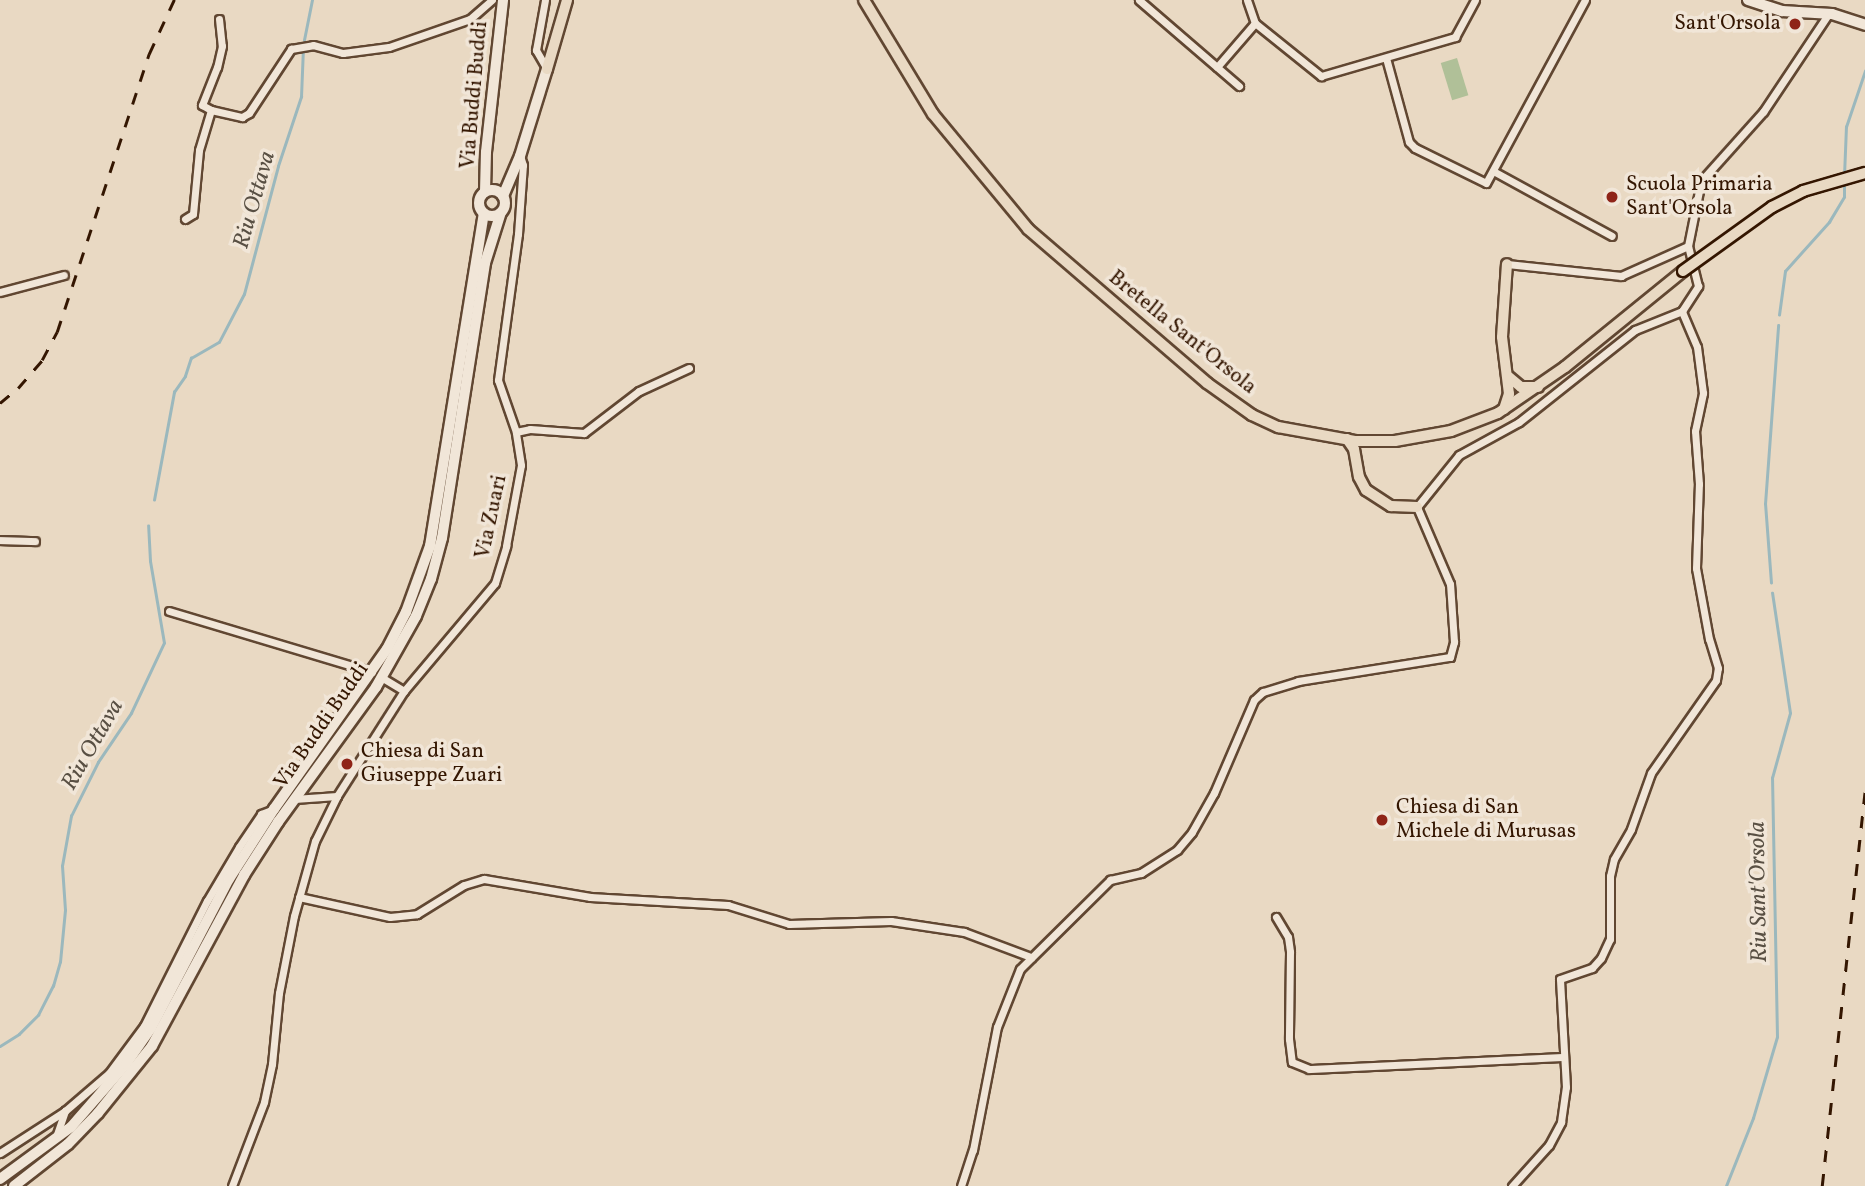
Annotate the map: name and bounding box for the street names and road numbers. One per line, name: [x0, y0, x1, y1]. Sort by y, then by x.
street label: Via Buddi Buddi: [456, 20, 494, 170]
street label: Bretella Sant'Orsola: [1103, 266, 1261, 400]
street label: Via Zuari: [471, 473, 513, 561]
street label: Via Buddi Buddi: [269, 658, 375, 794]

